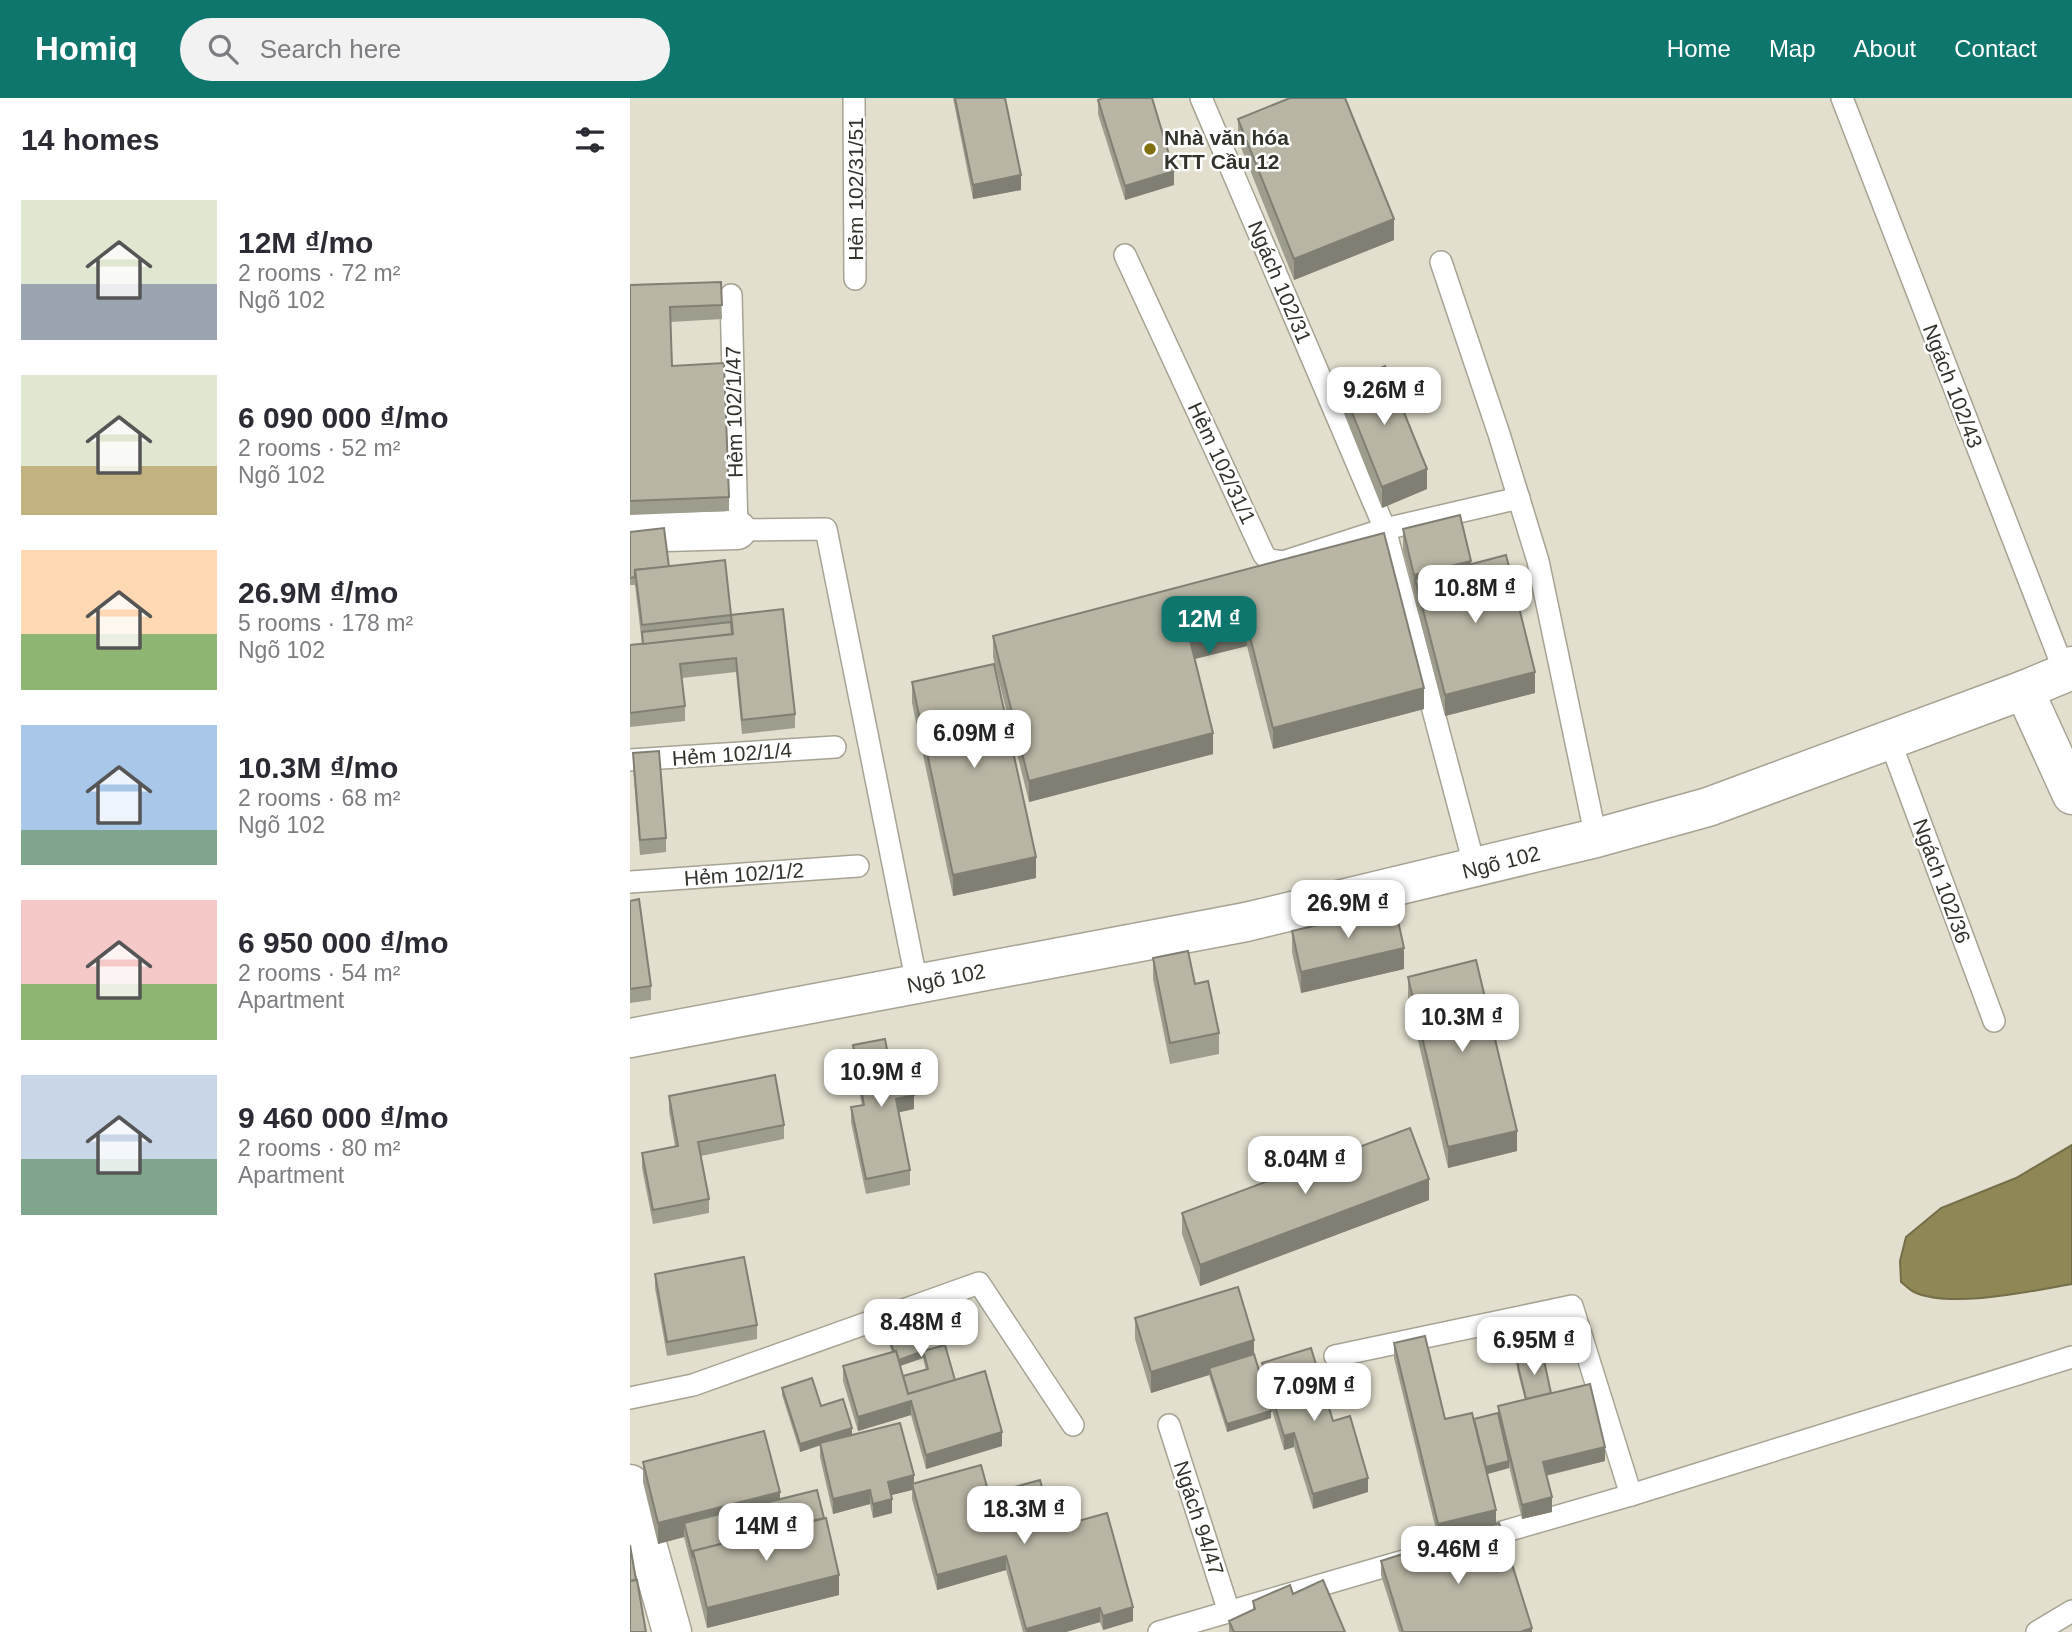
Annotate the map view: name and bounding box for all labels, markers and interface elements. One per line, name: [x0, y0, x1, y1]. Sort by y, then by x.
search box: [180, 18, 670, 81]
text: Homiq: [35, 30, 138, 67]
icon: search: [204, 30, 242, 68]
text: Search here: [260, 34, 401, 64]
text: Home: [1667, 35, 1731, 62]
text: Map: [1769, 35, 1816, 62]
text: About: [1854, 35, 1916, 62]
text: Contact: [1954, 35, 2037, 62]
street label: Hẻm 102/31/51: [844, 117, 867, 261]
icon: filters: [571, 121, 609, 159]
text: 14 homes: [21, 123, 159, 156]
place label: Nhà văn hóa KTT Cầu 12: [1164, 126, 1289, 173]
marker: Nhà văn hóa KTT Cầu 12: [1142, 141, 1158, 157]
street label: Ngách 102/31: [1244, 217, 1316, 347]
text: 12M ₫/mo: [238, 226, 373, 259]
icon: home: [77, 228, 161, 312]
text: 2 rooms · 72 m²: [238, 260, 400, 286]
text: Ngõ 102: [238, 287, 325, 313]
street label: Ngách 102/43: [1919, 321, 1987, 451]
street label: Hẻm 102/1/47: [721, 346, 747, 478]
pin: 9.26M ₫: [1319, 368, 1449, 427]
text: 9.26M ₫: [1343, 377, 1425, 403]
street label: Hẻm 102/31/1: [1184, 398, 1260, 528]
text: 6 090 000 ₫/mo: [238, 401, 449, 434]
icon: home: [77, 403, 161, 487]
text: 2 rooms · 52 m²: [238, 435, 400, 461]
text: Ngõ 102: [238, 462, 325, 488]
pin: 10.8M ₫: [1410, 566, 1540, 625]
text: 10.8M ₫: [1434, 575, 1516, 601]
text: 26.9M ₫/mo: [238, 576, 398, 609]
icon: home: [77, 578, 161, 662]
pin: 12M ₫: [1160, 596, 1258, 656]
text: 12M ₫: [1178, 606, 1240, 632]
text: 5 rooms · 178 m²: [238, 610, 413, 636]
text: Ngõ 102: [238, 637, 325, 663]
pin: 6.09M ₫: [909, 710, 1039, 770]
text: 6.09M ₫: [933, 720, 1015, 746]
street label: Hẻm 102/1/4: [671, 738, 793, 770]
text: 10.3M ₫/mo: [238, 751, 398, 784]
icon: home: [77, 753, 161, 837]
text: 2 rooms · 68 m²: [238, 785, 400, 811]
text: Ngõ 102: [238, 812, 325, 838]
street label: Ngách 102/36: [1909, 816, 1975, 946]
street label: Ngõ 102: [1460, 841, 1542, 883]
street label: Hẻm 102/1/2: [683, 858, 805, 890]
pin: 26.9M ₫: [1283, 880, 1413, 940]
text: 26.9M ₫: [1307, 890, 1389, 916]
text: 6 950 000 ₫/mo: [238, 926, 449, 959]
icon: home: [77, 928, 161, 1012]
street label: Ngõ 102: [905, 959, 987, 997]
text: 2 rooms · 54 m²: [238, 960, 400, 986]
text: Apartment: [238, 987, 344, 1013]
pin: 10.3M ₫: [1397, 995, 1527, 1054]
text: 10.3M ₫: [1421, 1004, 1503, 1030]
pin: 10.9M ₫: [816, 1049, 946, 1109]
text: 10.9M ₫: [840, 1059, 922, 1085]
text: 9 460 000 ₫/mo: [238, 1101, 449, 1134]
icon: home: [77, 1103, 161, 1187]
text: 2 rooms · 80 m²: [238, 1135, 400, 1161]
pin: 8.04M ₫: [1240, 1136, 1370, 1196]
text: 8.04M ₫: [1264, 1146, 1346, 1172]
text: Apartment: [238, 1162, 344, 1188]
pin: 8.48M ₫: [856, 1300, 986, 1359]
text: 8.48M ₫: [880, 1309, 962, 1335]
pin: 6.95M ₫: [1469, 1318, 1599, 1377]
text: 6.95M ₫: [1493, 1327, 1575, 1353]
pin: 7.09M ₫: [1249, 1364, 1379, 1423]
text: 7.09M ₫: [1273, 1373, 1355, 1399]
street label: Ngách 94/47: [1170, 1458, 1228, 1578]
pin: 18.3M ₫: [959, 1486, 1089, 1546]
text: 18.3M ₫: [983, 1496, 1065, 1522]
pin: 14M ₫: [717, 1504, 815, 1563]
text: 14M ₫: [735, 1513, 797, 1539]
pin: 9.46M ₫: [1393, 1526, 1523, 1586]
text: 9.46M ₫: [1417, 1536, 1499, 1562]

